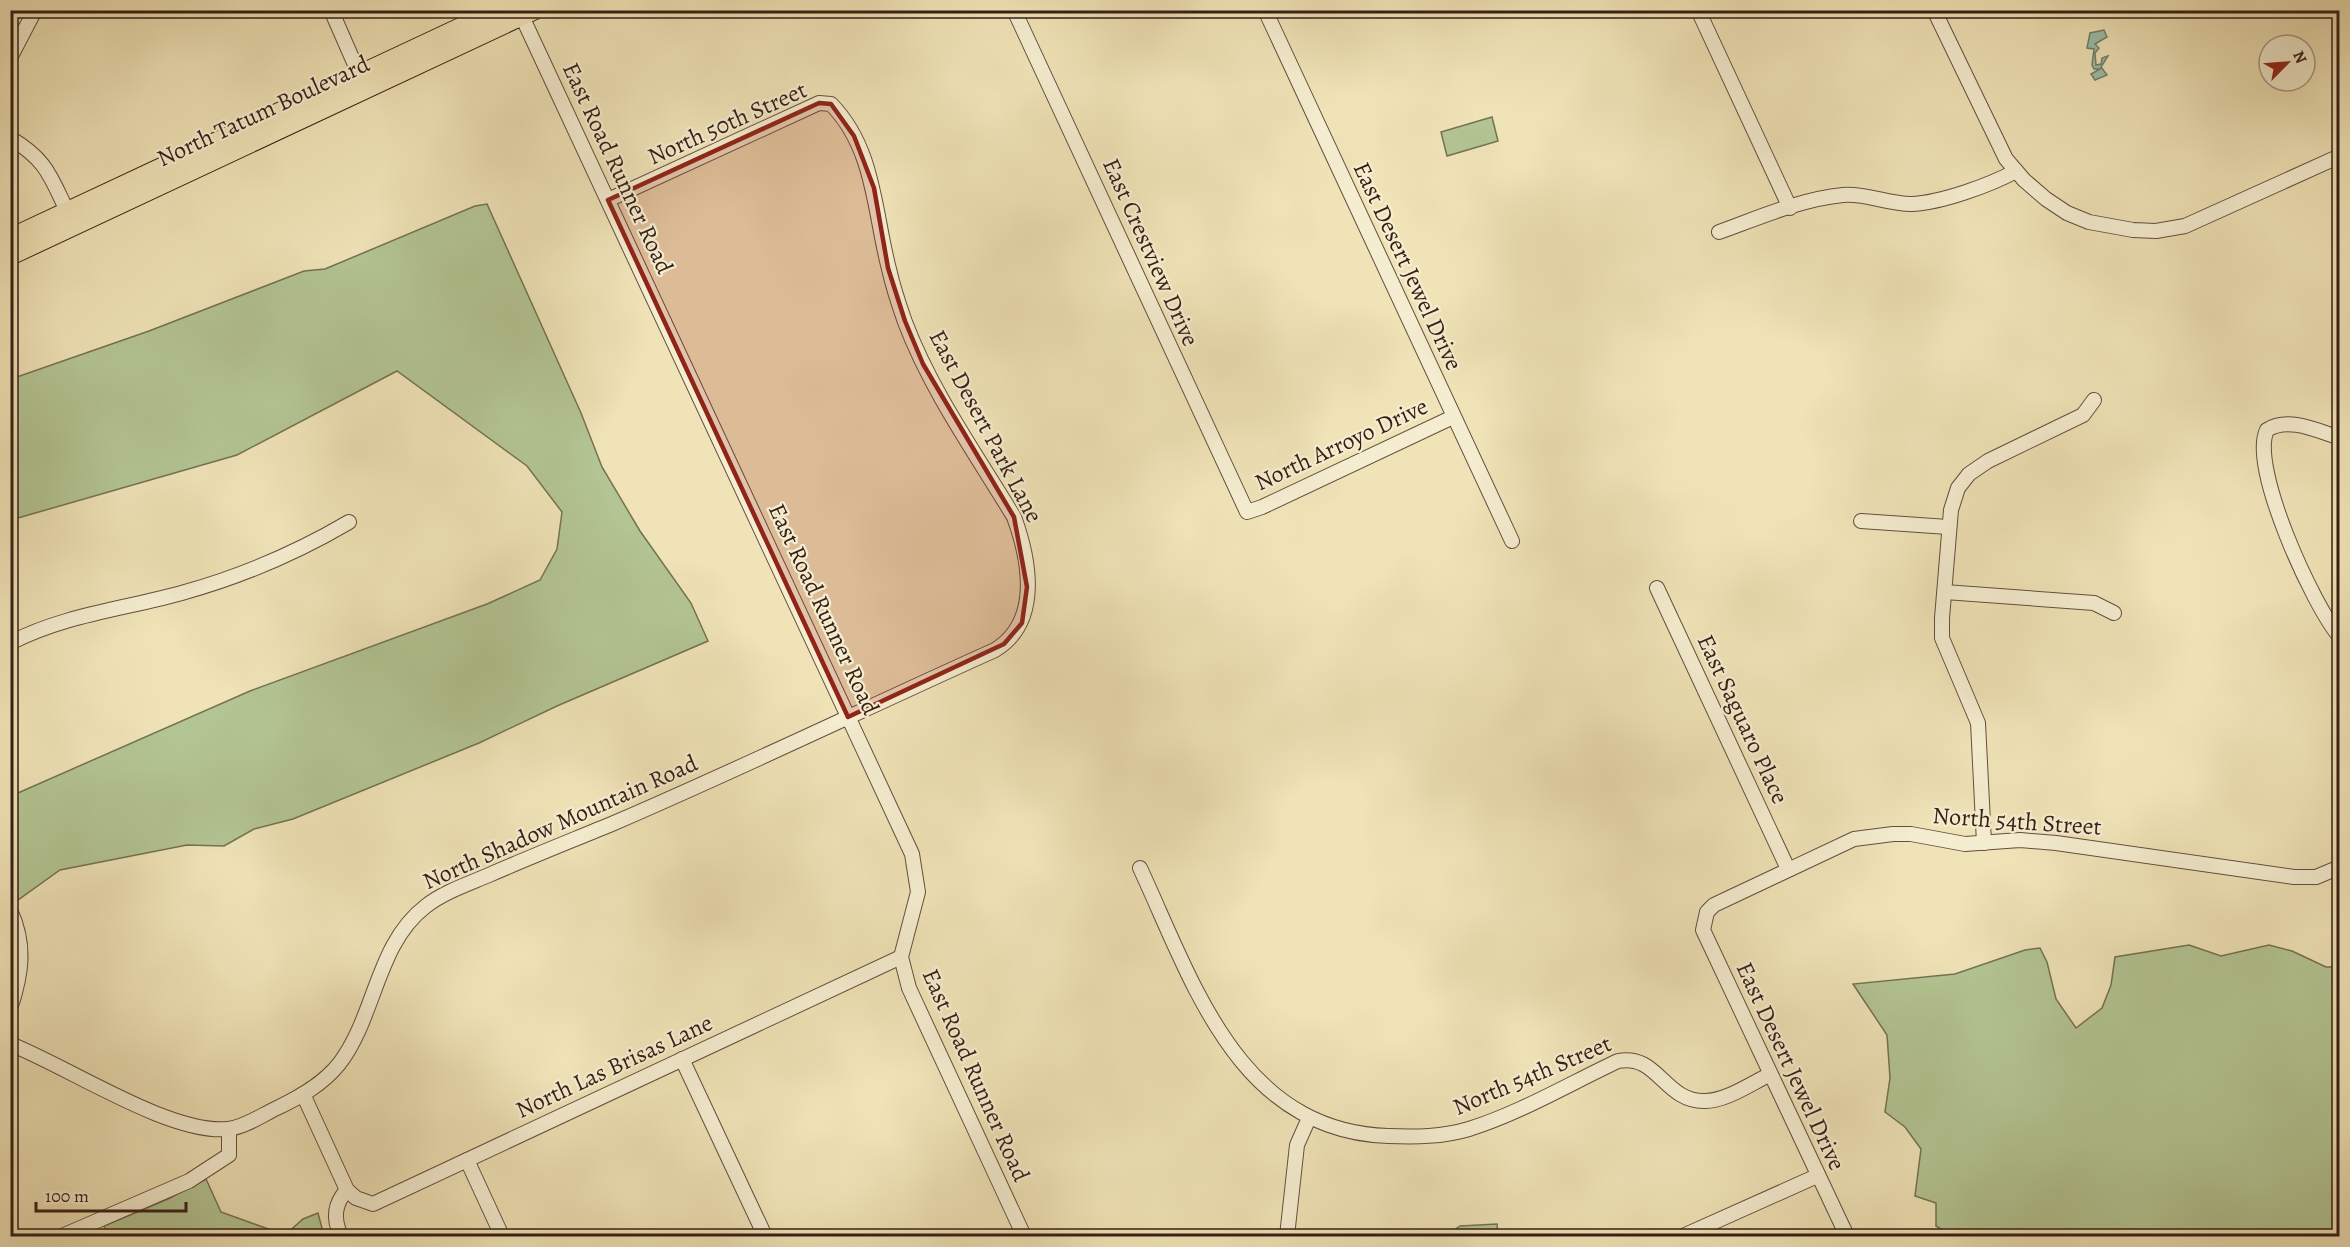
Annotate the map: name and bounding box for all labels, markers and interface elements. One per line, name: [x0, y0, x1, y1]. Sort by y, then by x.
north arrow: [2257, 33, 2317, 93]
text: N: [2287, 47, 2312, 67]
street label: North Tatum Boulevard: [152, 48, 375, 174]
street label: East Road Runner Road: [555, 57, 681, 279]
street label: North 50th Street: [642, 74, 812, 172]
street label: East Crestview Drive: [1095, 153, 1207, 351]
street label: East Desert Jewel Drive: [1346, 157, 1470, 375]
street label: East Desert Park Lane: [922, 324, 1050, 528]
street label: North Arroyo Drive: [1249, 390, 1433, 498]
street label: East Road Runner Road: [761, 498, 887, 720]
street label: East Saguaro Place: [1690, 629, 1796, 809]
street label: North Shadow Mountain Road: [418, 747, 703, 897]
street label: North 54th Street: [1932, 799, 2103, 843]
street label: East Desert Jewel Drive: [1729, 957, 1853, 1175]
street label: East Road Runner Road: [915, 964, 1037, 1187]
street label: North Las Brisas Lane: [510, 1006, 718, 1126]
street label: North 54th Street: [1448, 1027, 1616, 1123]
scale bar: [36, 1175, 186, 1213]
text: 100 m: [45, 1184, 89, 1208]

